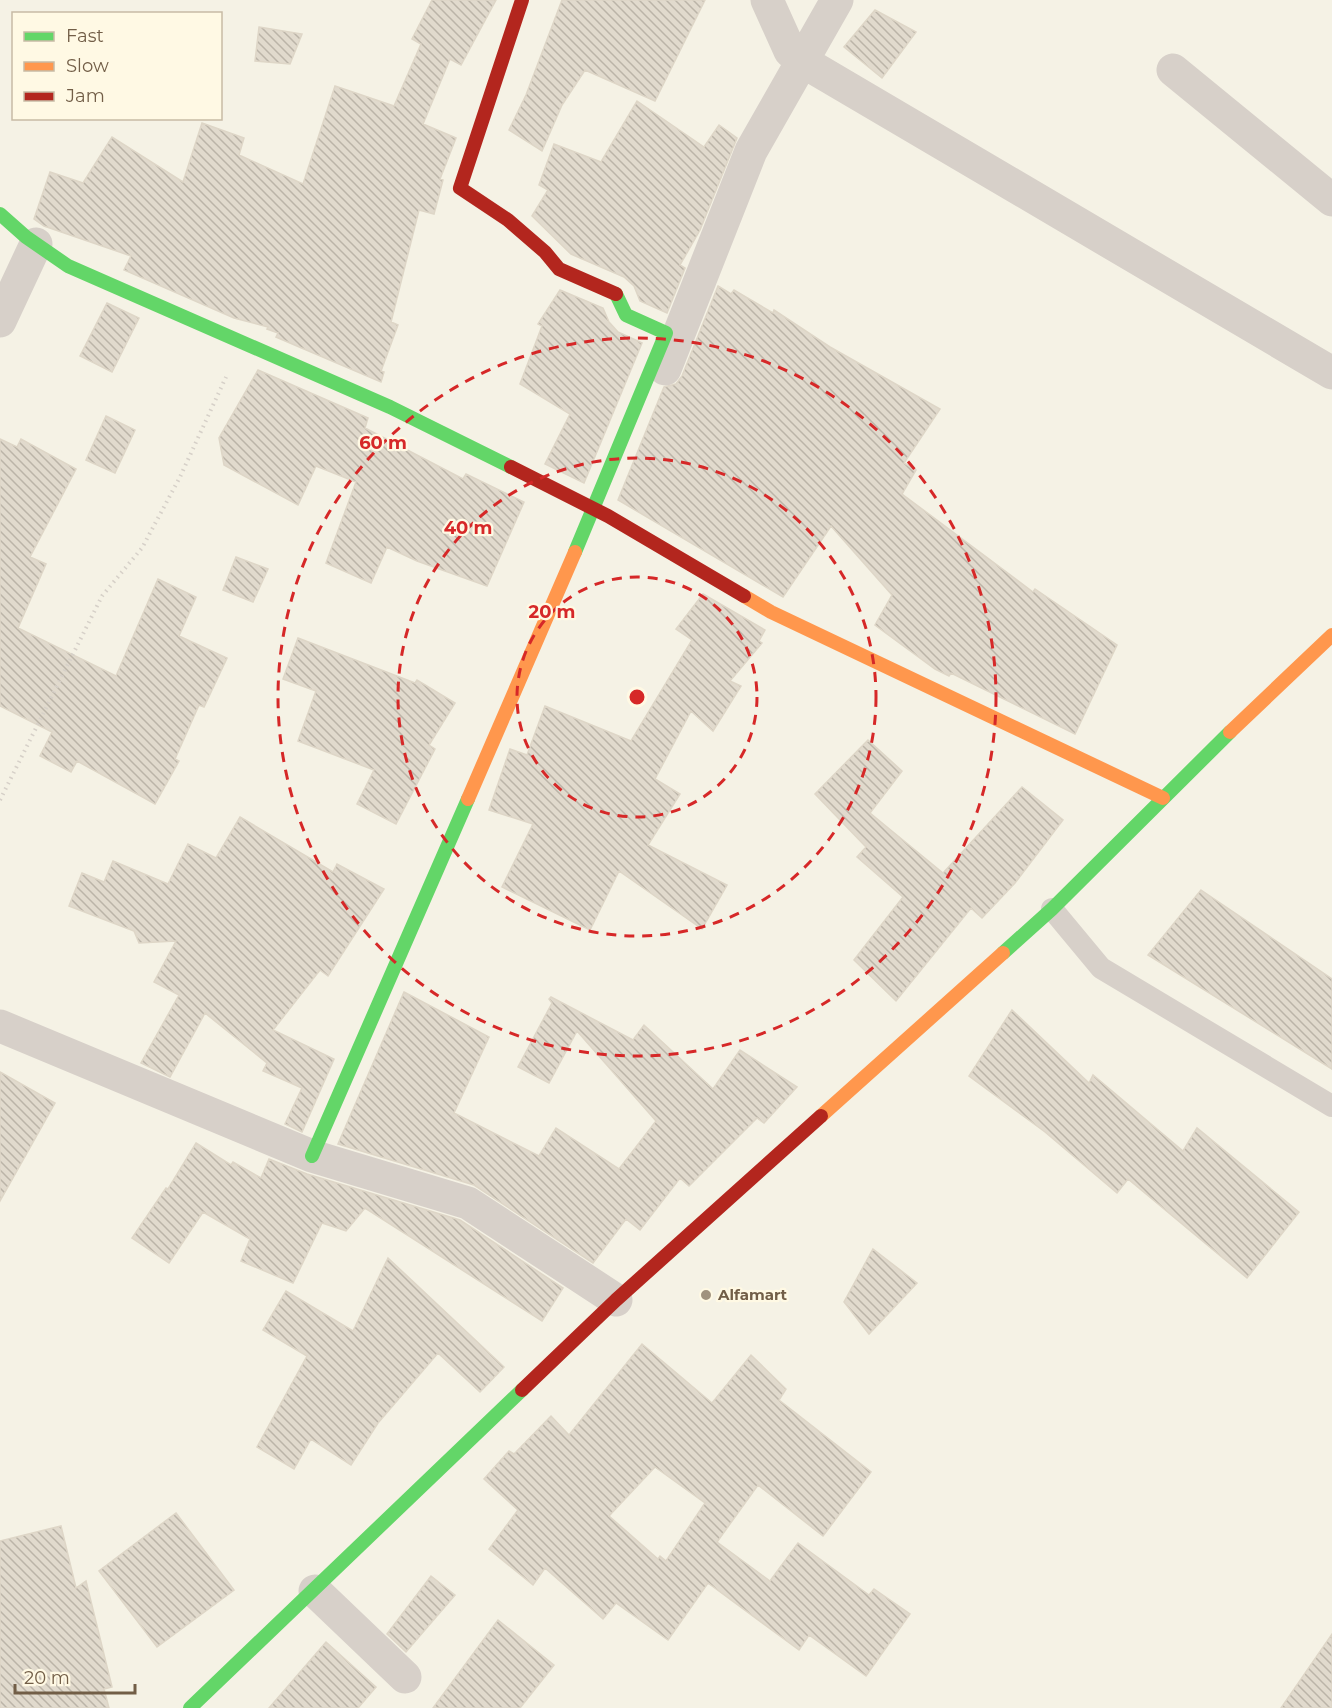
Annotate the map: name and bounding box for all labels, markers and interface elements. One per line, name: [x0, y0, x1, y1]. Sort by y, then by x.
legend: [12, 12, 222, 120]
text: Fast: [66, 25, 104, 47]
text: Slow: [66, 55, 109, 77]
text: Jam: [65, 85, 105, 107]
text: 60 m: [359, 432, 407, 454]
text: 40 m: [444, 517, 492, 539]
text: 20 m: [529, 601, 575, 623]
centre of rings: [627, 687, 647, 707]
place label: Alfamart: [717, 1285, 788, 1304]
marker: Alfamart: [699, 1288, 713, 1302]
scale bar: [15, 1657, 135, 1695]
text: 20 m: [24, 1667, 70, 1689]

